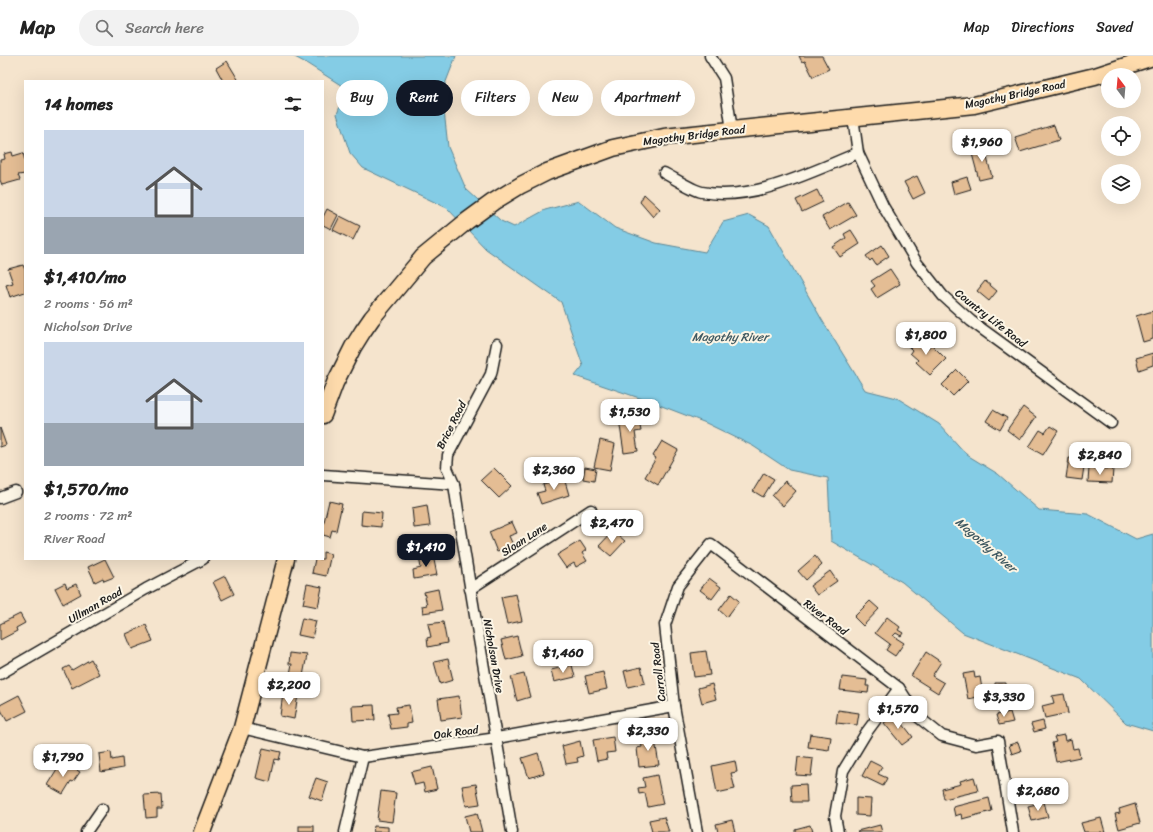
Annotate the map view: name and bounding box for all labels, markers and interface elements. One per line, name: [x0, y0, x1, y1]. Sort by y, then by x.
search box: [79, 10, 359, 46]
text: Map: [20, 11, 55, 44]
text: Search here: [125, 15, 204, 41]
text: Map: [963, 15, 989, 40]
text: Directions: [1011, 15, 1074, 40]
text: Saved: [1096, 15, 1133, 40]
icon: search: [93, 17, 115, 39]
north arrow: [1101, 68, 1141, 108]
map controls: [1101, 68, 1141, 204]
street label: Magothy Bridge Road: [963, 74, 1068, 114]
chip: Buy: [336, 80, 388, 116]
chip: Rent: [396, 80, 453, 116]
chip: Filters: [461, 80, 530, 116]
chip: New: [538, 80, 593, 116]
chip: Apartment: [601, 80, 695, 116]
text: 14 homes: [44, 89, 113, 119]
icon: filters: [282, 93, 304, 115]
button: locate: [1101, 116, 1141, 156]
street label: Magothy Bridge Road: [642, 120, 747, 151]
pin: $1,960: [949, 129, 1015, 163]
text: $1,960: [961, 130, 1003, 153]
icon: home: [138, 156, 210, 228]
button: layers: [1101, 164, 1141, 204]
text: $1,410/mo: [44, 262, 126, 292]
street label: Country Life Road: [951, 284, 1032, 353]
text: 2 rooms · 56 m²: [44, 292, 133, 315]
text: Nicholson Drive: [44, 315, 132, 338]
pin: $1,800: [893, 322, 959, 356]
text: $1,800: [905, 323, 947, 346]
water label: Magothy River: [692, 326, 770, 348]
icon: home: [138, 368, 210, 440]
street label: Brice Road: [431, 397, 472, 453]
pin: $1,530: [597, 399, 663, 433]
text: $1,530: [609, 400, 651, 423]
pin: $2,840: [1067, 442, 1133, 476]
text: $2,840: [1078, 443, 1122, 466]
pin: $2,360: [521, 457, 587, 491]
text: $2,360: [533, 458, 575, 481]
text: $1,570/mo: [44, 474, 128, 504]
text: 2 rooms · 72 m²: [44, 504, 132, 527]
pin: $2,470: [579, 510, 645, 544]
text: $2,470: [590, 511, 634, 534]
water label: Magothy River: [950, 512, 1024, 580]
street label: Sloan Lane: [497, 517, 552, 562]
text: River Road: [44, 527, 105, 550]
pin: $1,410: [393, 534, 459, 568]
text: $1,410: [406, 535, 446, 558]
street label: Ullman Road: [65, 582, 127, 629]
street label: River Road: [799, 594, 853, 641]
street label: Nicholson Drive: [478, 618, 509, 695]
pin: $1,460: [530, 640, 596, 674]
street label: Carroll Road: [645, 640, 672, 703]
text: $1,460: [542, 641, 584, 664]
pin: $2,200: [256, 672, 322, 706]
text: $2,200: [267, 673, 311, 696]
pin: $3,330: [971, 684, 1037, 718]
text: $3,330: [983, 685, 1025, 708]
pin: $1,570: [865, 696, 931, 730]
text: $1,570: [877, 697, 919, 720]
pin: $2,330: [615, 718, 681, 752]
text: $2,330: [627, 719, 669, 742]
street label: Oak Road: [432, 720, 481, 745]
pin: $1,790: [30, 744, 96, 778]
text: $1,790: [42, 745, 84, 768]
pin: $2,680: [1005, 778, 1071, 812]
text: $2,680: [1016, 779, 1060, 802]

